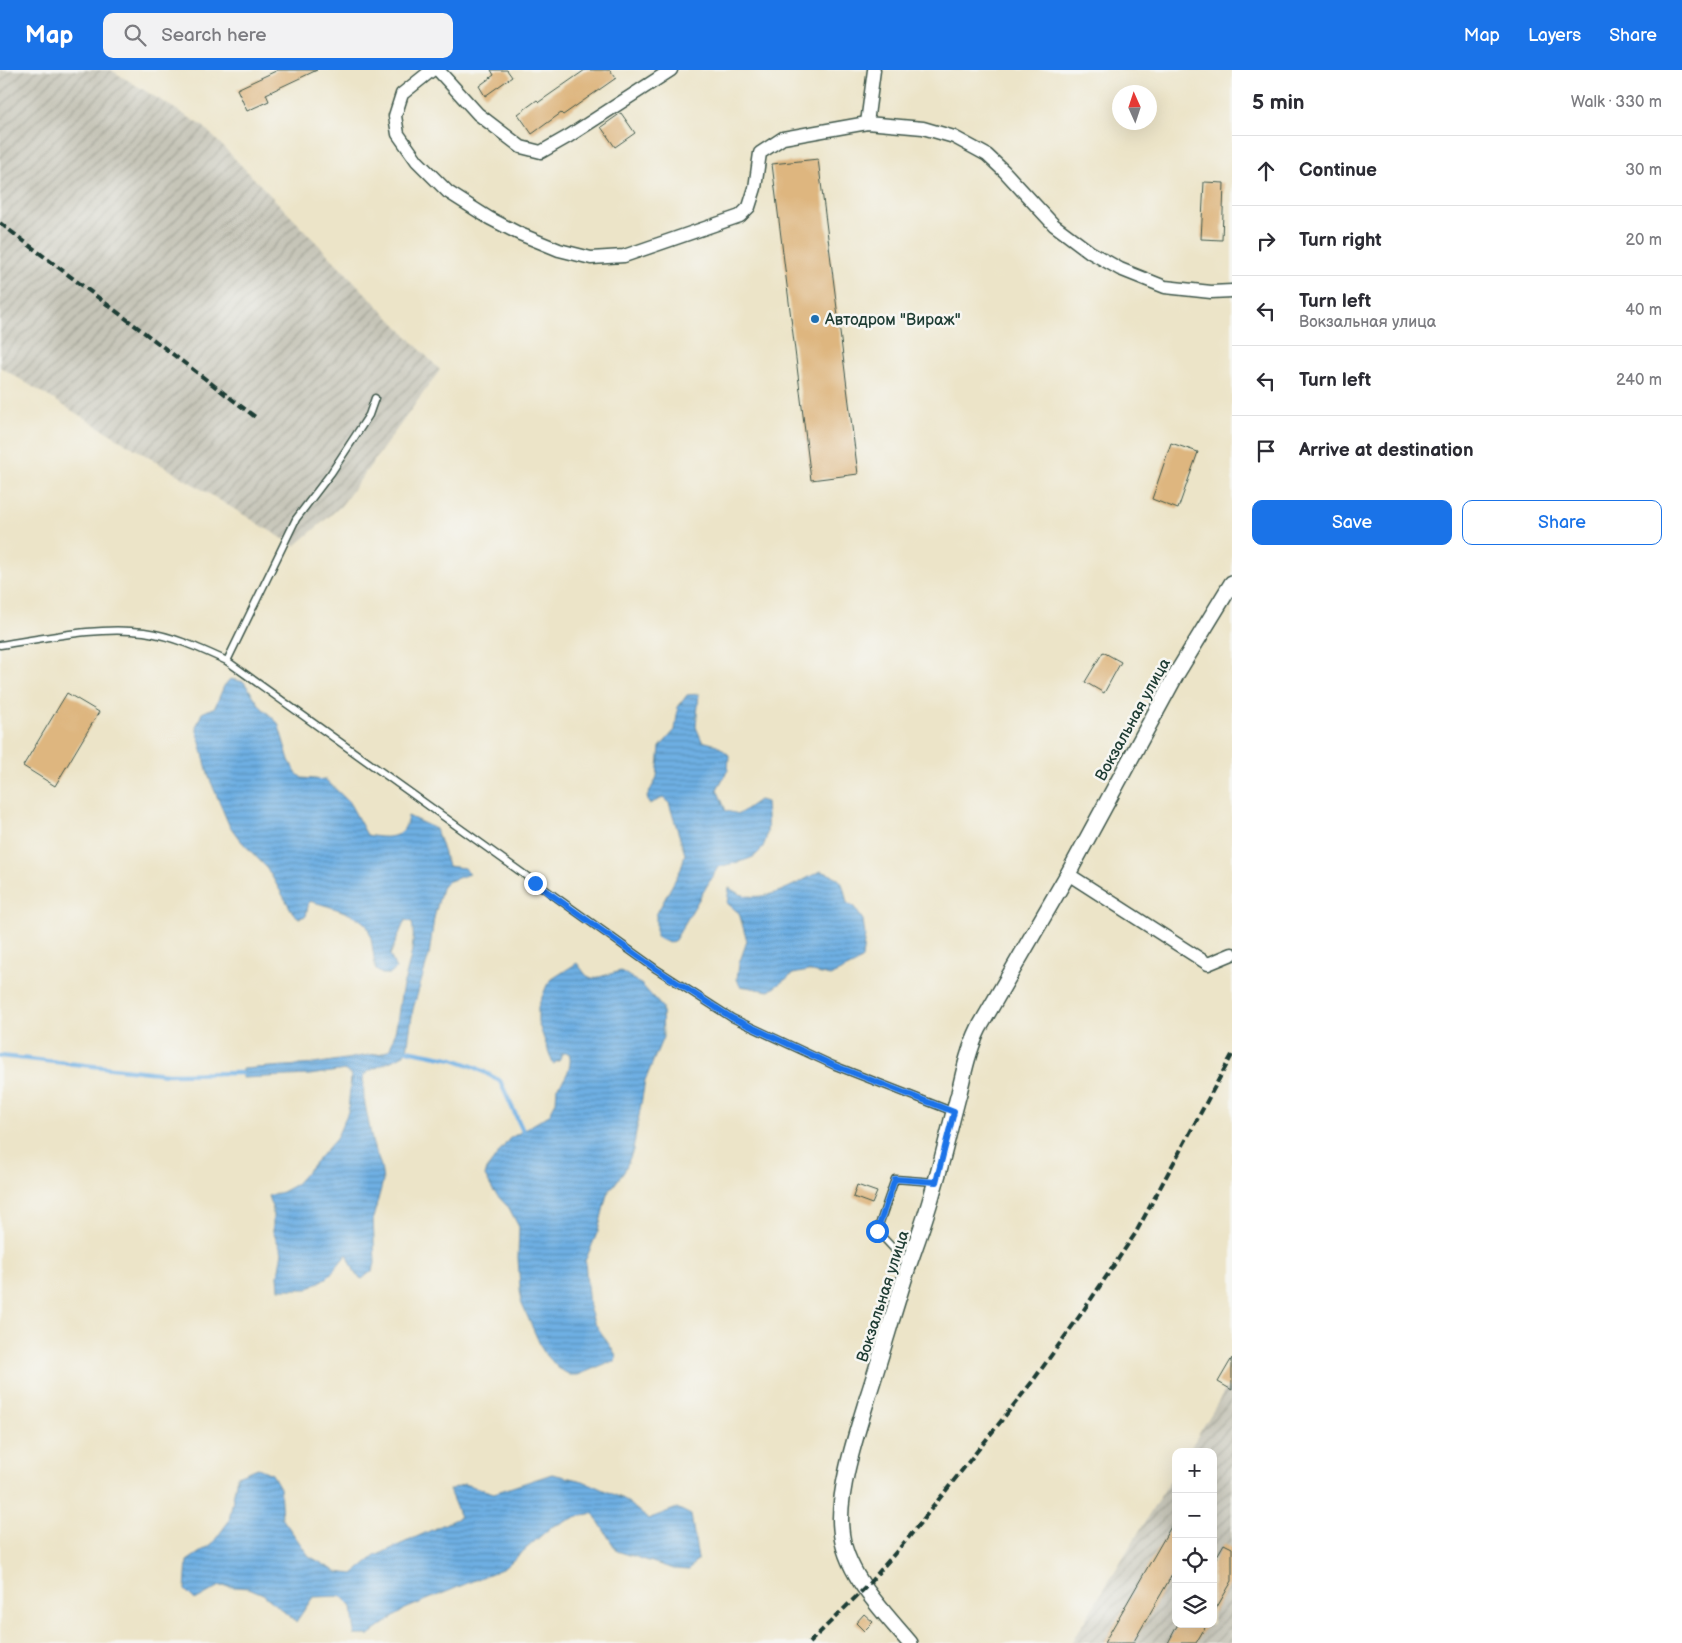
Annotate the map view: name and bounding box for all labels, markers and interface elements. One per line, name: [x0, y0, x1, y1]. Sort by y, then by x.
search box: [103, 13, 453, 58]
text: Map: [25, 21, 73, 50]
icon: search: [121, 21, 149, 49]
text: Search here: [161, 24, 267, 47]
text: Map: [1464, 25, 1500, 46]
text: Layers: [1528, 25, 1581, 46]
text: Share: [1609, 25, 1657, 46]
north arrow: [1112, 85, 1157, 130]
text: 5 min: [1252, 90, 1305, 115]
text: Walk · 330 m: [1571, 93, 1662, 112]
icon: ahead: [1252, 157, 1280, 185]
text: Continue: [1299, 159, 1377, 182]
text: 30 m: [1625, 161, 1662, 180]
icon: right: [1252, 227, 1280, 255]
text: Turn right: [1299, 229, 1382, 252]
text: 20 m: [1626, 231, 1662, 250]
text: Turn left: [1299, 290, 1371, 313]
icon: left: [1252, 297, 1280, 325]
text: 40 m: [1625, 301, 1662, 320]
place label: Автодром "Вираж": [824, 311, 961, 330]
marker: Автодром "Вираж": [809, 313, 821, 325]
text: Вокзальная улица: [1299, 313, 1436, 332]
icon: left: [1252, 367, 1280, 395]
text: Turn left: [1299, 369, 1371, 392]
text: 240 m: [1616, 371, 1662, 390]
icon: arrive: [1252, 437, 1280, 465]
text: Arrive at destination: [1299, 439, 1474, 462]
button: Save: [1252, 500, 1452, 545]
button: Share: [1462, 500, 1662, 545]
street label: Вокзальная улица: [1092, 655, 1175, 784]
route end: [524, 872, 547, 895]
route start: [866, 1220, 889, 1243]
street label: Вокзальная улица: [853, 1228, 914, 1365]
map controls: [1172, 1448, 1217, 1628]
button: +: [1172, 1448, 1217, 1493]
button: −: [1172, 1493, 1217, 1538]
button: locate: [1172, 1538, 1217, 1583]
button: layers: [1172, 1583, 1217, 1628]

